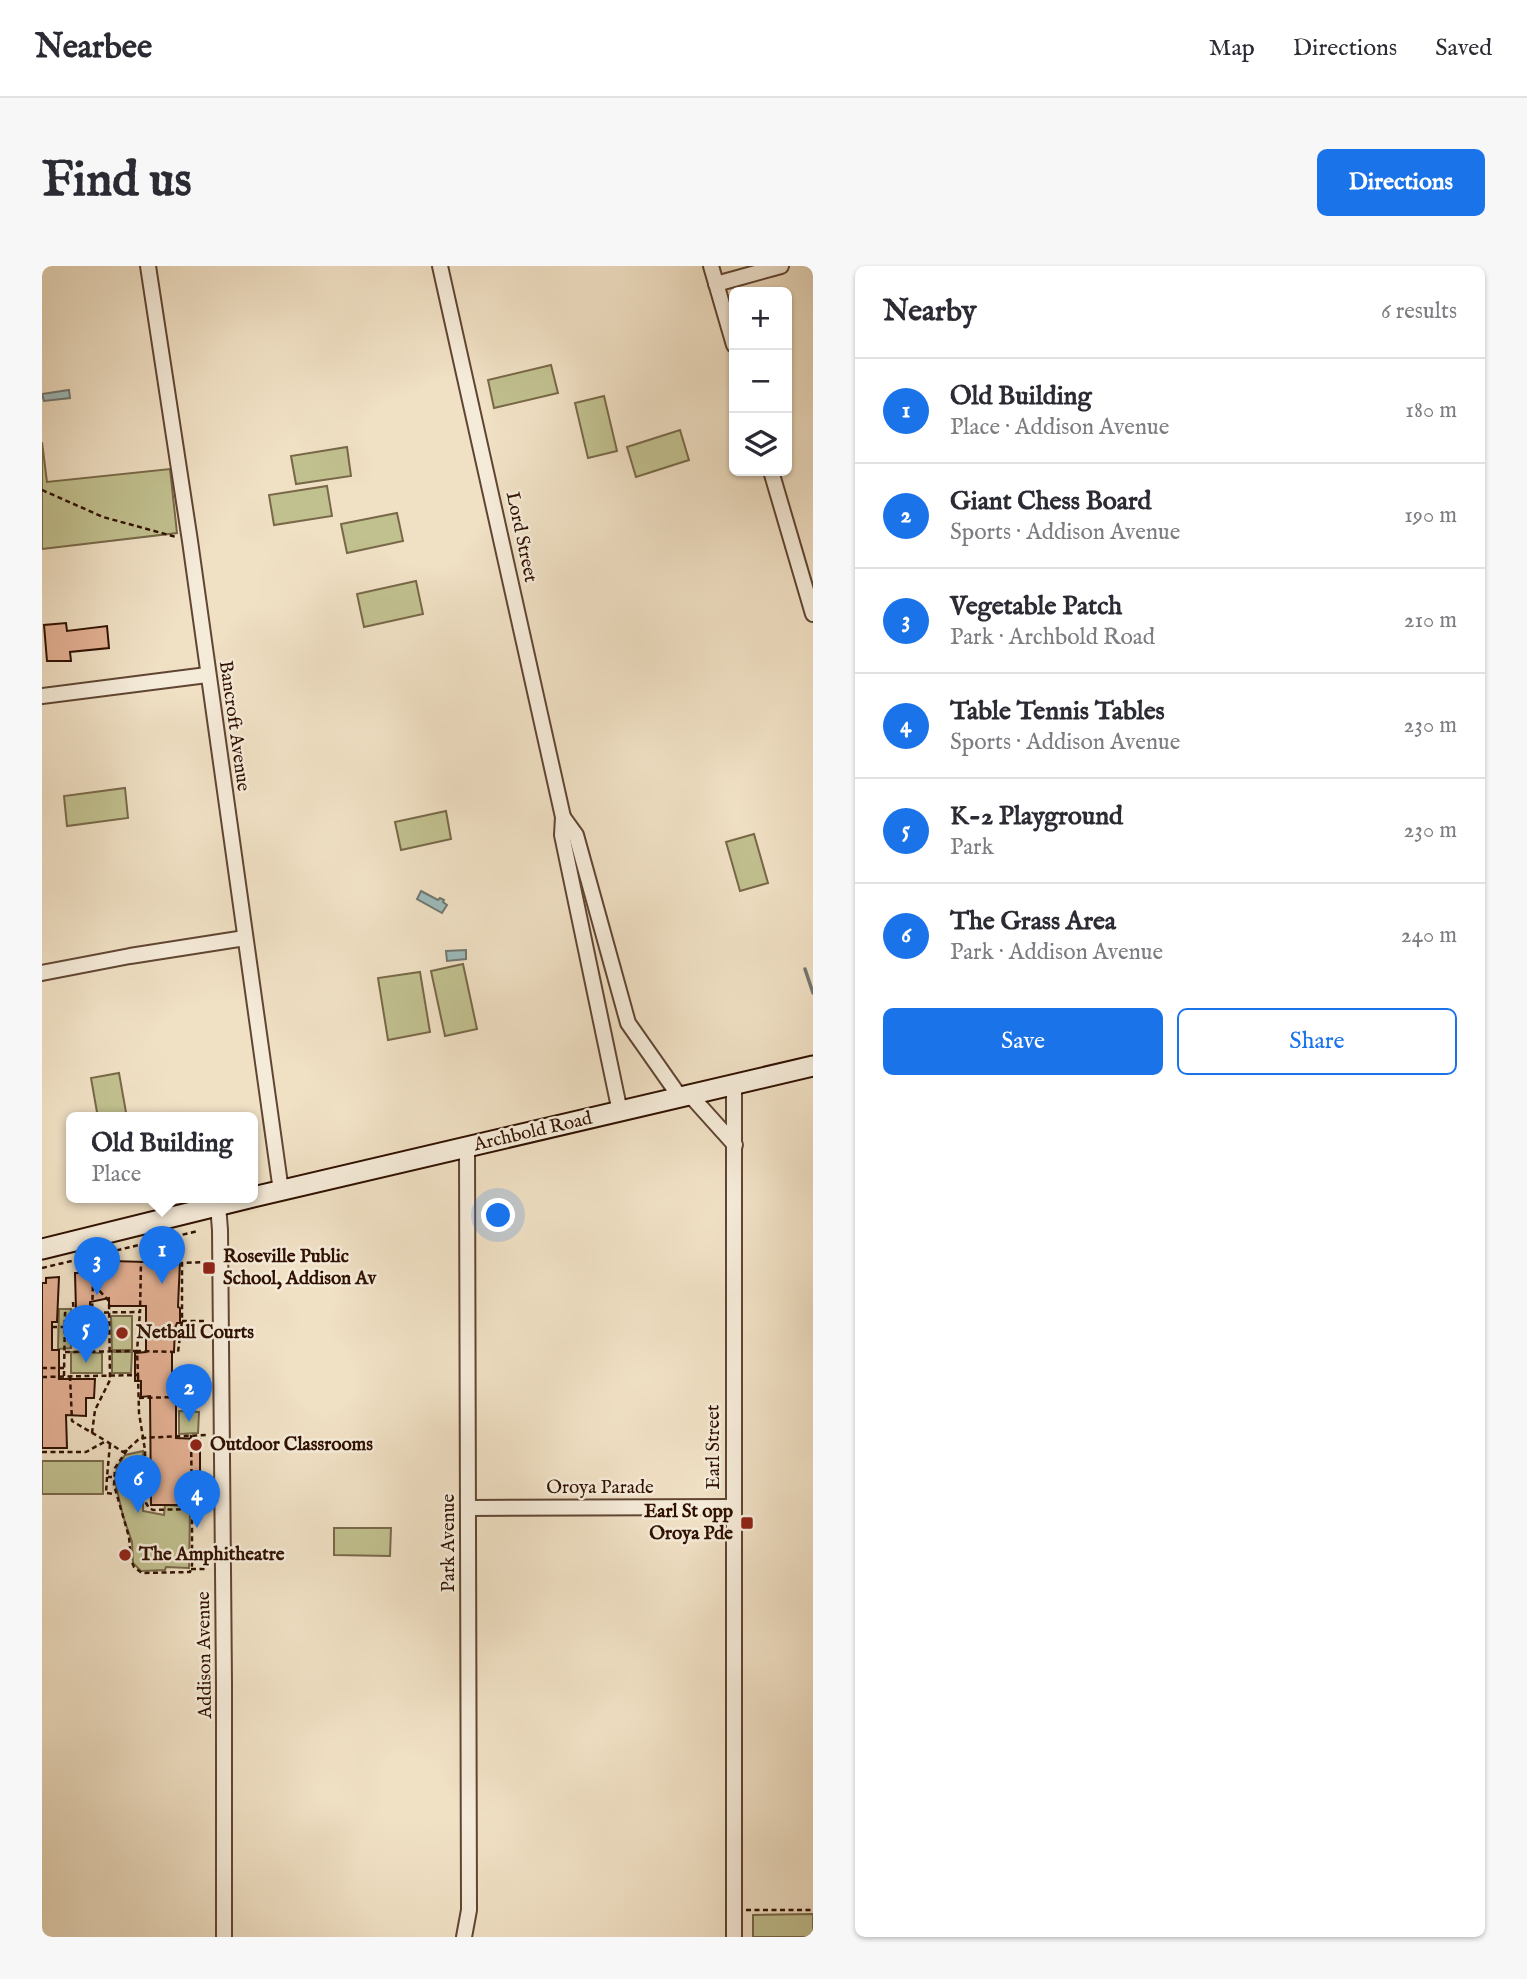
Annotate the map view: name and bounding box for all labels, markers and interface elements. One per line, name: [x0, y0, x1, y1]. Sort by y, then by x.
text: Nearbee: [35, 27, 152, 69]
text: Map: [1209, 33, 1255, 64]
text: Directions: [1293, 33, 1397, 64]
text: Saved: [1435, 33, 1492, 64]
button: Directions: [1317, 149, 1485, 216]
text: Find us: [42, 151, 192, 213]
map controls: [729, 287, 792, 476]
button: +: [729, 287, 792, 350]
text: Nearby: [883, 293, 976, 331]
text: 6 results: [1381, 297, 1457, 326]
button: −: [729, 350, 792, 413]
text: Old Building: [950, 380, 1092, 413]
text: 1: [902, 396, 910, 425]
text: 180 m: [1405, 396, 1457, 425]
button: layers: [729, 413, 792, 476]
text: Place · Addison Avenue: [950, 413, 1169, 442]
text: Giant Chess Board: [950, 485, 1151, 518]
street label: Lord Street: [500, 489, 542, 585]
text: 2: [901, 501, 911, 530]
text: 190 m: [1404, 501, 1457, 530]
text: Sports · Addison Avenue: [950, 518, 1180, 547]
text: Vegetable Patch: [950, 590, 1122, 623]
text: 3: [902, 606, 910, 635]
text: 210 m: [1404, 606, 1457, 635]
text: Park · Archbold Road: [950, 623, 1155, 652]
street label: Bancroft Avenue: [213, 659, 255, 793]
text: Table Tennis Tables: [950, 695, 1165, 728]
text: 4: [900, 711, 912, 740]
text: 230 m: [1404, 711, 1457, 740]
text: Sports · Addison Avenue: [950, 728, 1180, 757]
text: K-2 Playground: [950, 800, 1123, 833]
text: 5: [902, 816, 910, 845]
text: 230 m: [1404, 816, 1457, 845]
text: Park: [950, 833, 994, 862]
text: The Grass Area: [950, 905, 1116, 938]
text: 6: [901, 921, 911, 950]
text: 240 m: [1401, 921, 1457, 950]
text: Park · Addison Avenue: [950, 938, 1163, 967]
button: Save: [883, 1008, 1163, 1075]
button: Share: [1177, 1008, 1457, 1075]
street label: Archbold Road: [470, 1107, 595, 1158]
popup: [66, 1112, 258, 1203]
text: Old Building: [91, 1127, 233, 1160]
text: Place: [91, 1160, 141, 1189]
your location: [481, 1198, 515, 1232]
pin: 1: [139, 1226, 185, 1284]
pin: 3: [74, 1237, 120, 1295]
place label: Roseville Public School, Addison Av: [223, 1245, 377, 1291]
marker: Roseville Public School, Addison Av: [201, 1260, 217, 1276]
pin: 5: [63, 1305, 109, 1363]
place label: Netball Courts: [135, 1321, 254, 1345]
marker: Netball Courts: [114, 1325, 130, 1341]
pin: 2: [166, 1364, 212, 1422]
street label: Earl Street: [702, 1404, 726, 1489]
place label: Outdoor Classrooms: [210, 1433, 373, 1457]
marker: Outdoor Classrooms: [188, 1437, 204, 1453]
pin: 6: [115, 1455, 161, 1513]
pin: 4: [174, 1470, 220, 1528]
street label: Oroya Parade: [546, 1476, 654, 1500]
street label: Park Avenue: [437, 1494, 461, 1592]
place label: Earl St opp Oroya Pde: [644, 1500, 734, 1546]
marker: Earl St opp Oroya Pde: [739, 1515, 755, 1531]
place label: The Amphitheatre: [138, 1543, 285, 1567]
marker: The Amphitheatre: [117, 1547, 133, 1563]
street label: Addison Avenue: [192, 1591, 218, 1720]

